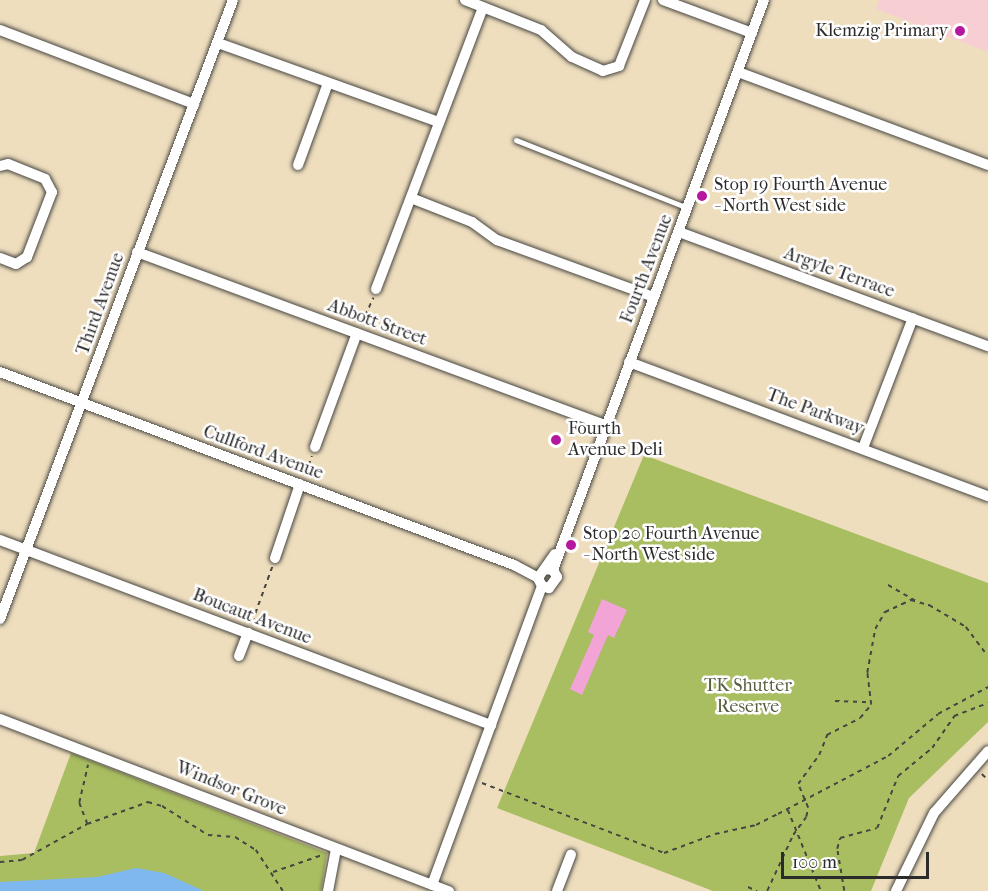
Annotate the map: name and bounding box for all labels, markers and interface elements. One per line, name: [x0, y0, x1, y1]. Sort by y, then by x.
place label: Klemzig Primary: [815, 20, 948, 42]
marker: Klemzig Primary: [953, 24, 967, 38]
place label: Stop 19 Fourth Avenue - North West side: [714, 175, 887, 218]
marker: Stop 19 Fourth Avenue - North West side: [695, 189, 709, 203]
street label: Fourth Avenue: [616, 211, 678, 327]
street label: Argyle Terrace: [781, 243, 897, 303]
street label: Third Avenue: [73, 250, 129, 358]
street label: Abbott Street: [325, 295, 429, 351]
street label: The Parkway: [763, 384, 867, 440]
place label: Fourth Avenue Deli: [568, 419, 663, 462]
street label: Cullford Avenue: [200, 421, 326, 485]
marker: Fourth Avenue Deli: [549, 433, 563, 447]
place label: Stop 20 Fourth Avenue - North West side: [583, 524, 759, 566]
marker: Stop 20 Fourth Avenue - North West side: [564, 538, 578, 552]
street label: Boucaut Avenue: [190, 584, 314, 650]
park label: TK Shutter Reserve: [704, 676, 792, 718]
street label: Windsor Grove: [173, 757, 289, 821]
scale bar: [784, 840, 932, 878]
text: 100 m: [792, 852, 837, 873]

